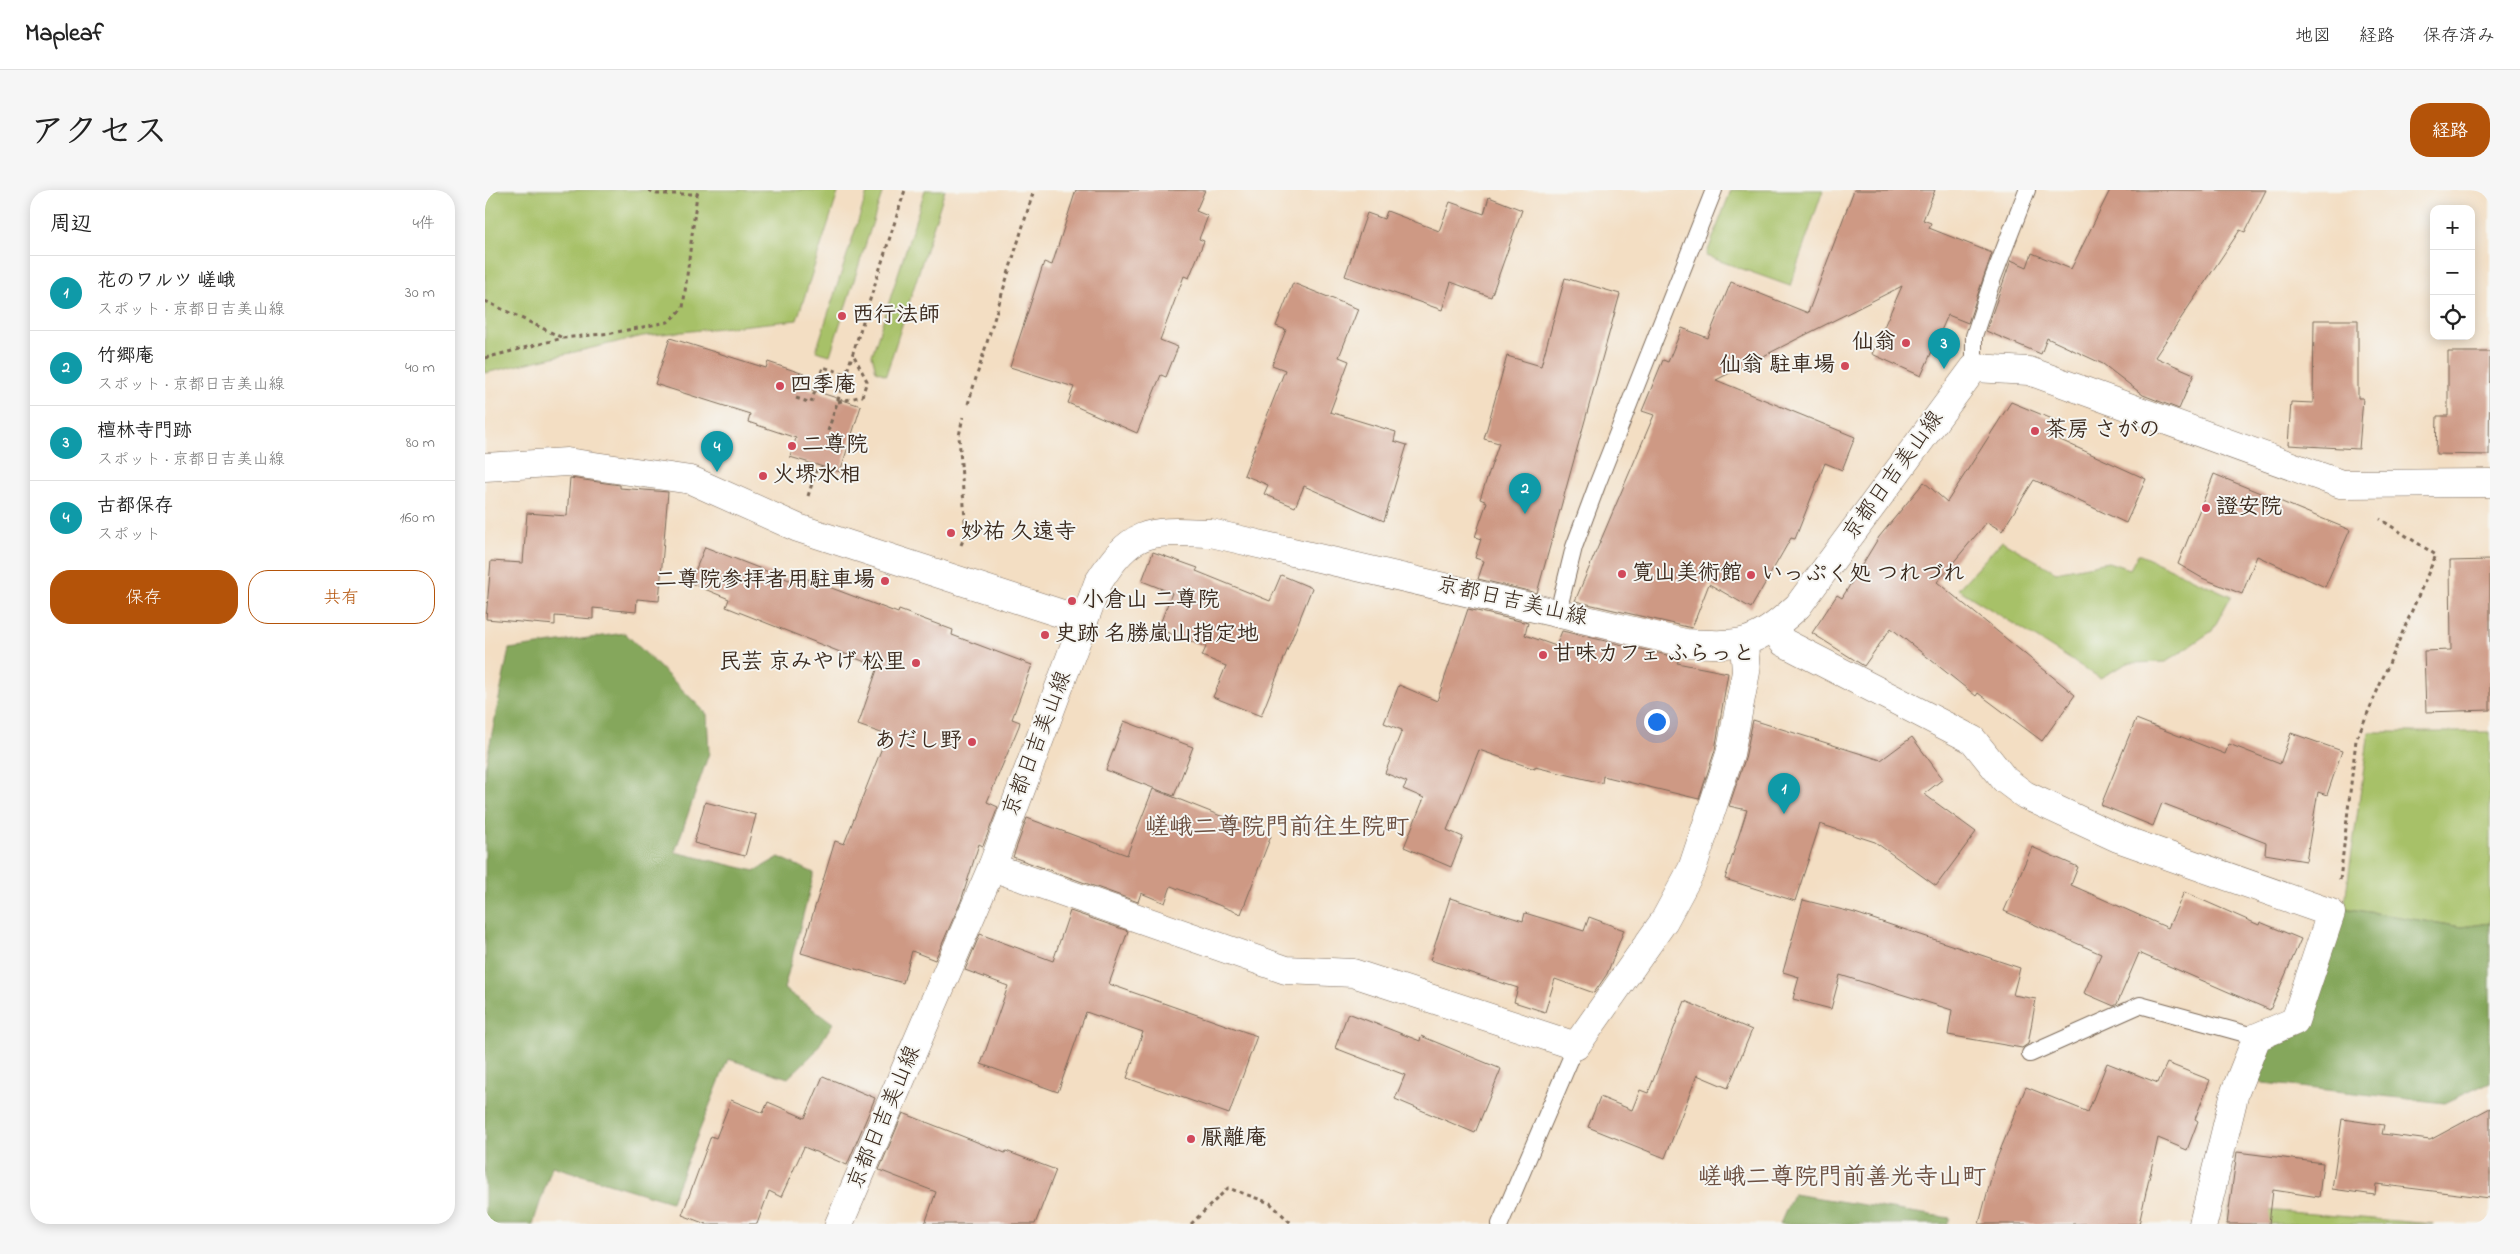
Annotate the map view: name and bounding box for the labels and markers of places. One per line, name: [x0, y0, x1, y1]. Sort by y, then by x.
place label: 西行法師: [852, 300, 940, 332]
marker: 西行法師: [836, 310, 848, 322]
place label: 仙翁: [1852, 327, 1896, 359]
pin: 3: [1928, 328, 1960, 369]
marker: 仙翁: [1900, 337, 1912, 349]
place label: 仙翁 駐車場: [1719, 350, 1835, 382]
marker: 仙翁 駐車場: [1839, 360, 1851, 372]
place label: 四季庵: [790, 370, 856, 402]
marker: 四季庵: [774, 380, 786, 392]
place label: 茶房 さがの: [2045, 415, 2161, 447]
marker: 茶房 さがの: [2029, 425, 2041, 437]
place label: 二尊院: [802, 430, 868, 462]
pin: 4: [701, 431, 733, 472]
marker: 二尊院: [786, 440, 798, 452]
place label: 火堺水相: [773, 460, 861, 492]
marker: 火堺水相: [757, 470, 769, 482]
pin: 2: [1509, 473, 1541, 514]
place label: 證安院: [2216, 492, 2282, 524]
marker: 證安院: [2200, 502, 2212, 514]
place label: 妙祐 久遠寺: [961, 517, 1077, 549]
marker: 妙祐 久遠寺: [945, 527, 957, 539]
place label: 寛山美術館: [1632, 558, 1742, 590]
place label: いっぷく処 つれづれ: [1761, 559, 1965, 591]
place label: 二尊院参拝者用駐車場: [655, 565, 875, 597]
marker: 寛山美術館: [1616, 568, 1628, 580]
marker: いっぷく処 つれづれ: [1745, 569, 1757, 581]
marker: 二尊院参拝者用駐車場: [879, 575, 891, 587]
place label: 小倉山 二尊院: [1082, 585, 1220, 617]
marker: 小倉山 二尊院: [1066, 595, 1078, 607]
place label: 史跡 名勝嵐山指定地: [1055, 619, 1259, 651]
marker: 史跡 名勝嵐山指定地: [1039, 629, 1051, 641]
place label: 甘味カフェ ふらっと: [1553, 639, 1755, 671]
place label: 民芸 京みやげ 松里: [719, 647, 906, 679]
marker: 甘味カフェ ふらっと: [1537, 649, 1549, 661]
marker: 民芸 京みやげ 松里: [910, 657, 922, 669]
place label: あだし野: [874, 726, 962, 758]
marker: あだし野: [966, 736, 978, 748]
pin: 1: [1768, 773, 1800, 814]
place label: 厭離庵: [1201, 1123, 1267, 1155]
marker: 厭離庵: [1185, 1133, 1197, 1145]

